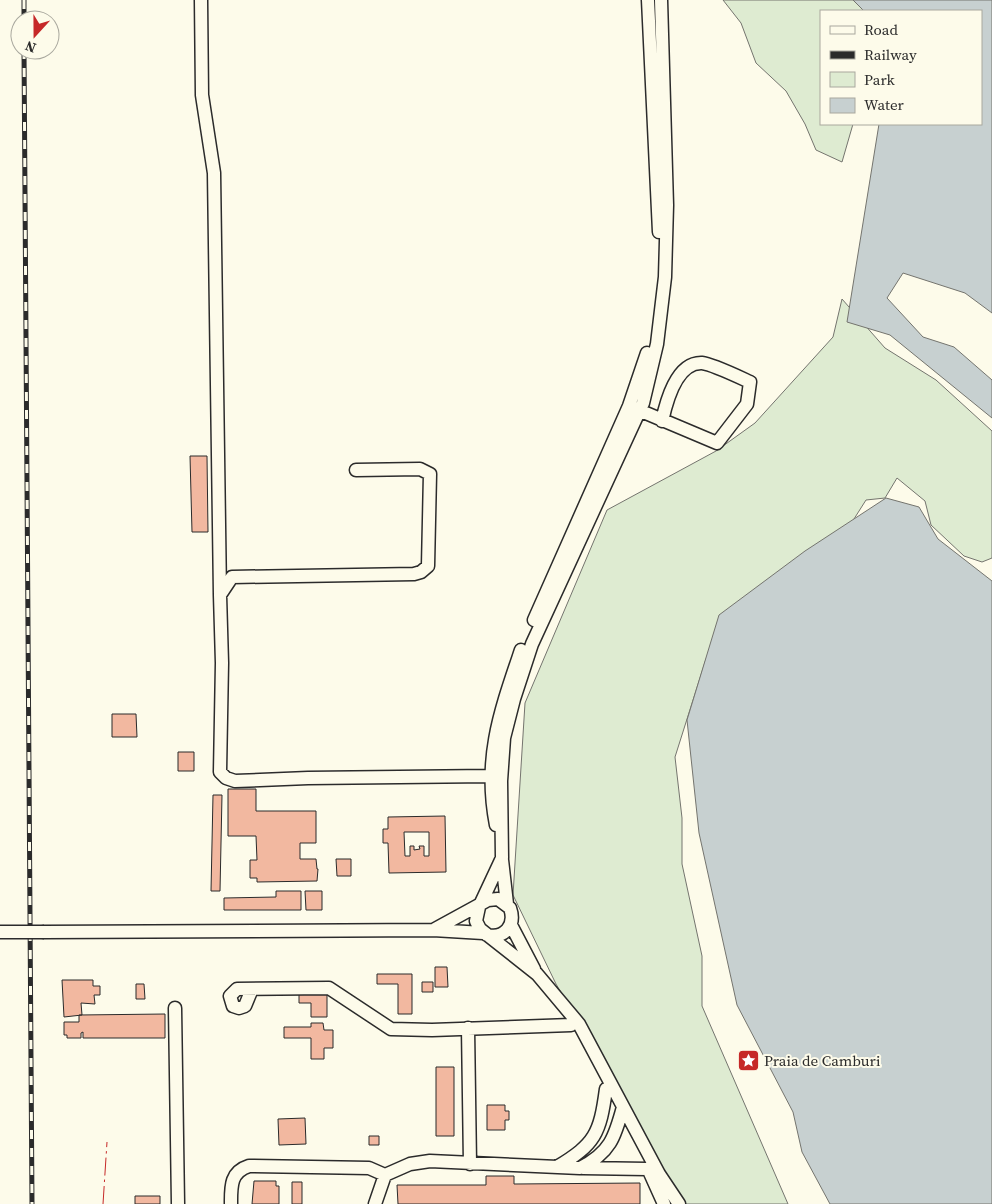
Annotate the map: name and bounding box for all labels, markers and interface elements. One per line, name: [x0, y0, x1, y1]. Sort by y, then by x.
north arrow: [10, 10, 60, 60]
legend: [820, 10, 982, 125]
text: Road: [864, 19, 898, 40]
text: N: [22, 36, 39, 58]
text: Railway: [864, 44, 917, 65]
text: Park: [864, 69, 896, 90]
text: Water: [864, 94, 905, 115]
place icon: Praia de Camburi: [736, 1048, 760, 1072]
place label: Praia de Camburi: [764, 1050, 880, 1071]

